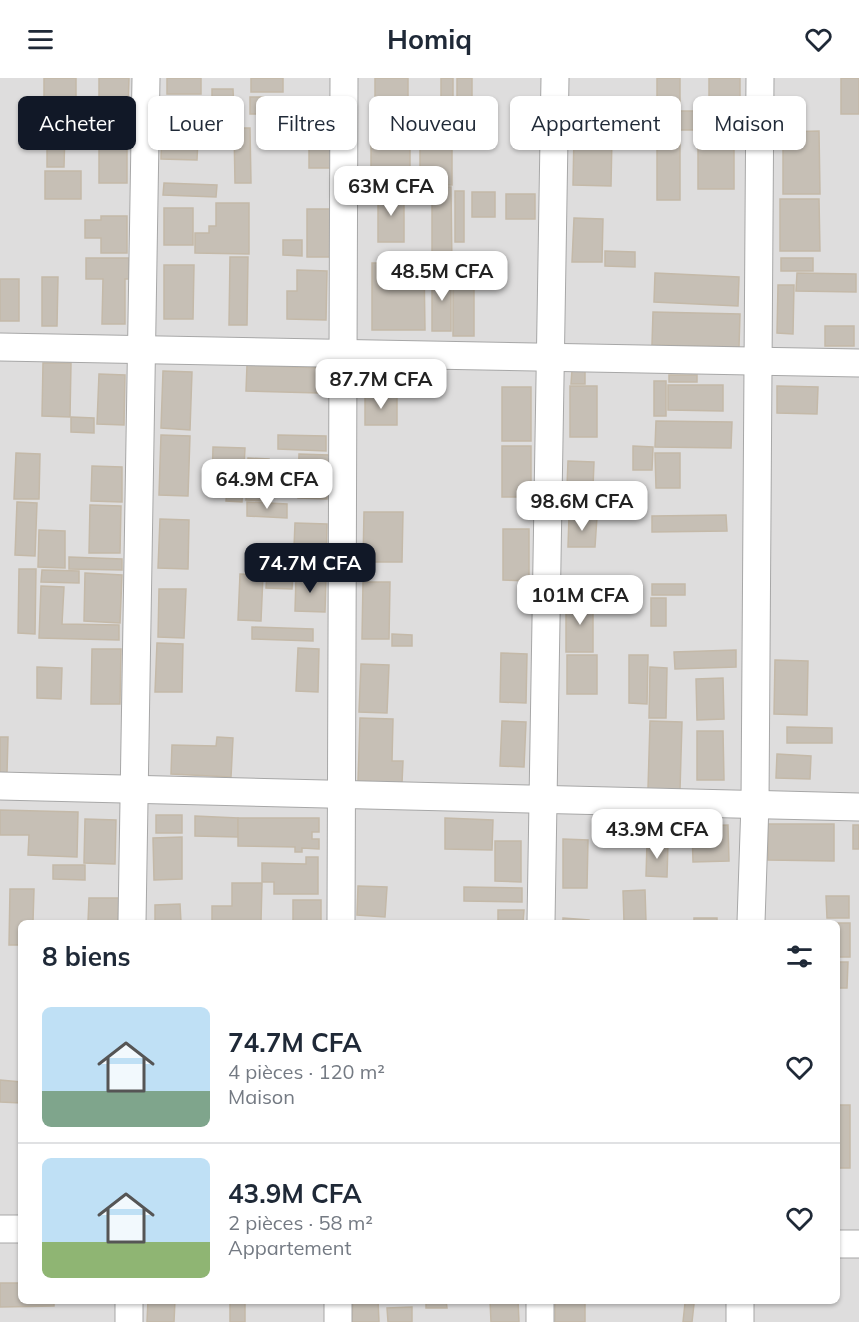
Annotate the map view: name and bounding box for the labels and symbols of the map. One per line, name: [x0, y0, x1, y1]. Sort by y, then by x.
pin: 63M CFA: [336, 166, 446, 217]
pin: 48.5M CFA: [373, 251, 511, 302]
pin: 87.7M CFA: [312, 359, 450, 410]
pin: 64.9M CFA: [198, 459, 336, 510]
pin: 98.6M CFA: [513, 481, 651, 532]
pin: 74.7M CFA: [241, 543, 379, 594]
pin: 101M CFA: [518, 575, 642, 626]
pin: 43.9M CFA: [588, 809, 726, 860]

